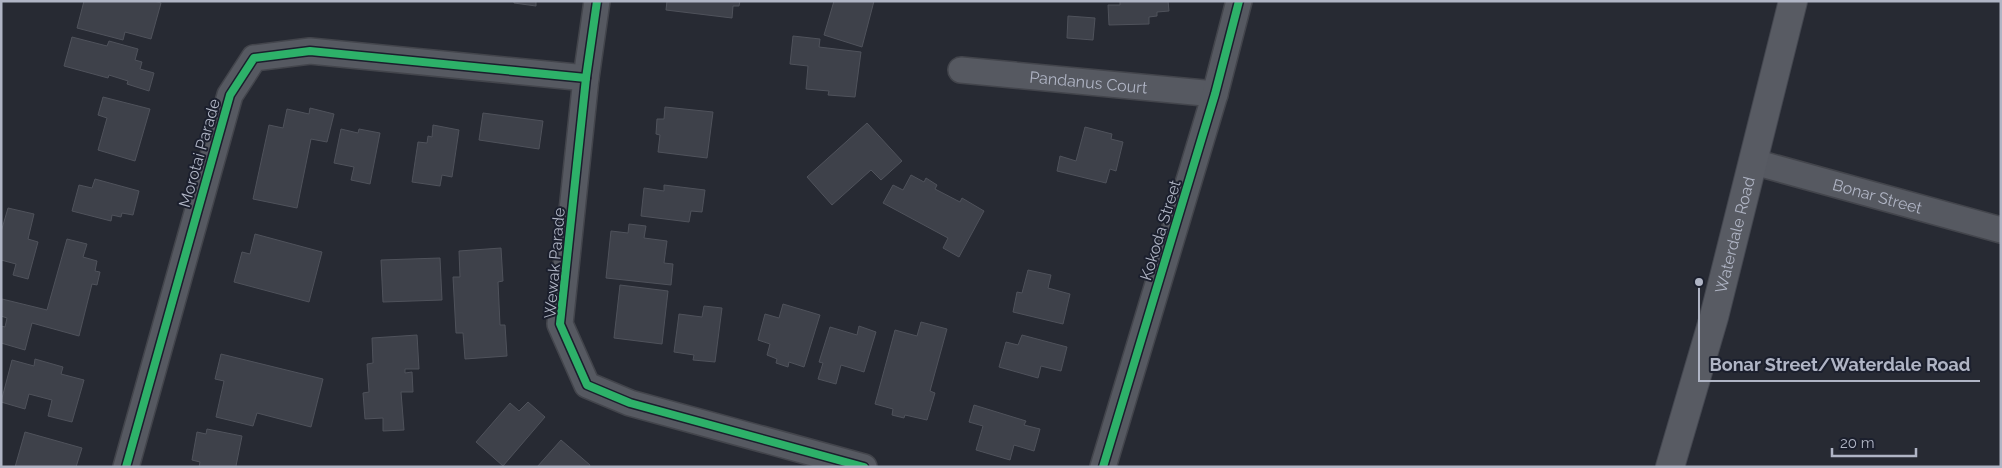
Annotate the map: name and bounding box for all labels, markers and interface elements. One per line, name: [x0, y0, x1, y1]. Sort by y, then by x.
street label: Pandanus Court: [1029, 68, 1149, 98]
street label: Morotai Parade: [175, 97, 224, 210]
street label: Waterdale Road: [1711, 175, 1759, 295]
street label: Bonar Street: [1830, 175, 1925, 218]
street label: Kokoda Street: [1136, 177, 1185, 283]
street label: Wewak Parade: [540, 207, 569, 319]
callout: Bonar Street/Waterdale Road: [1699, 348, 1980, 381]
text: Bonar Street/Waterdale Road: [1710, 354, 1970, 375]
scale bar: [1832, 426, 1916, 458]
text: 20 m: [1840, 434, 1875, 452]

